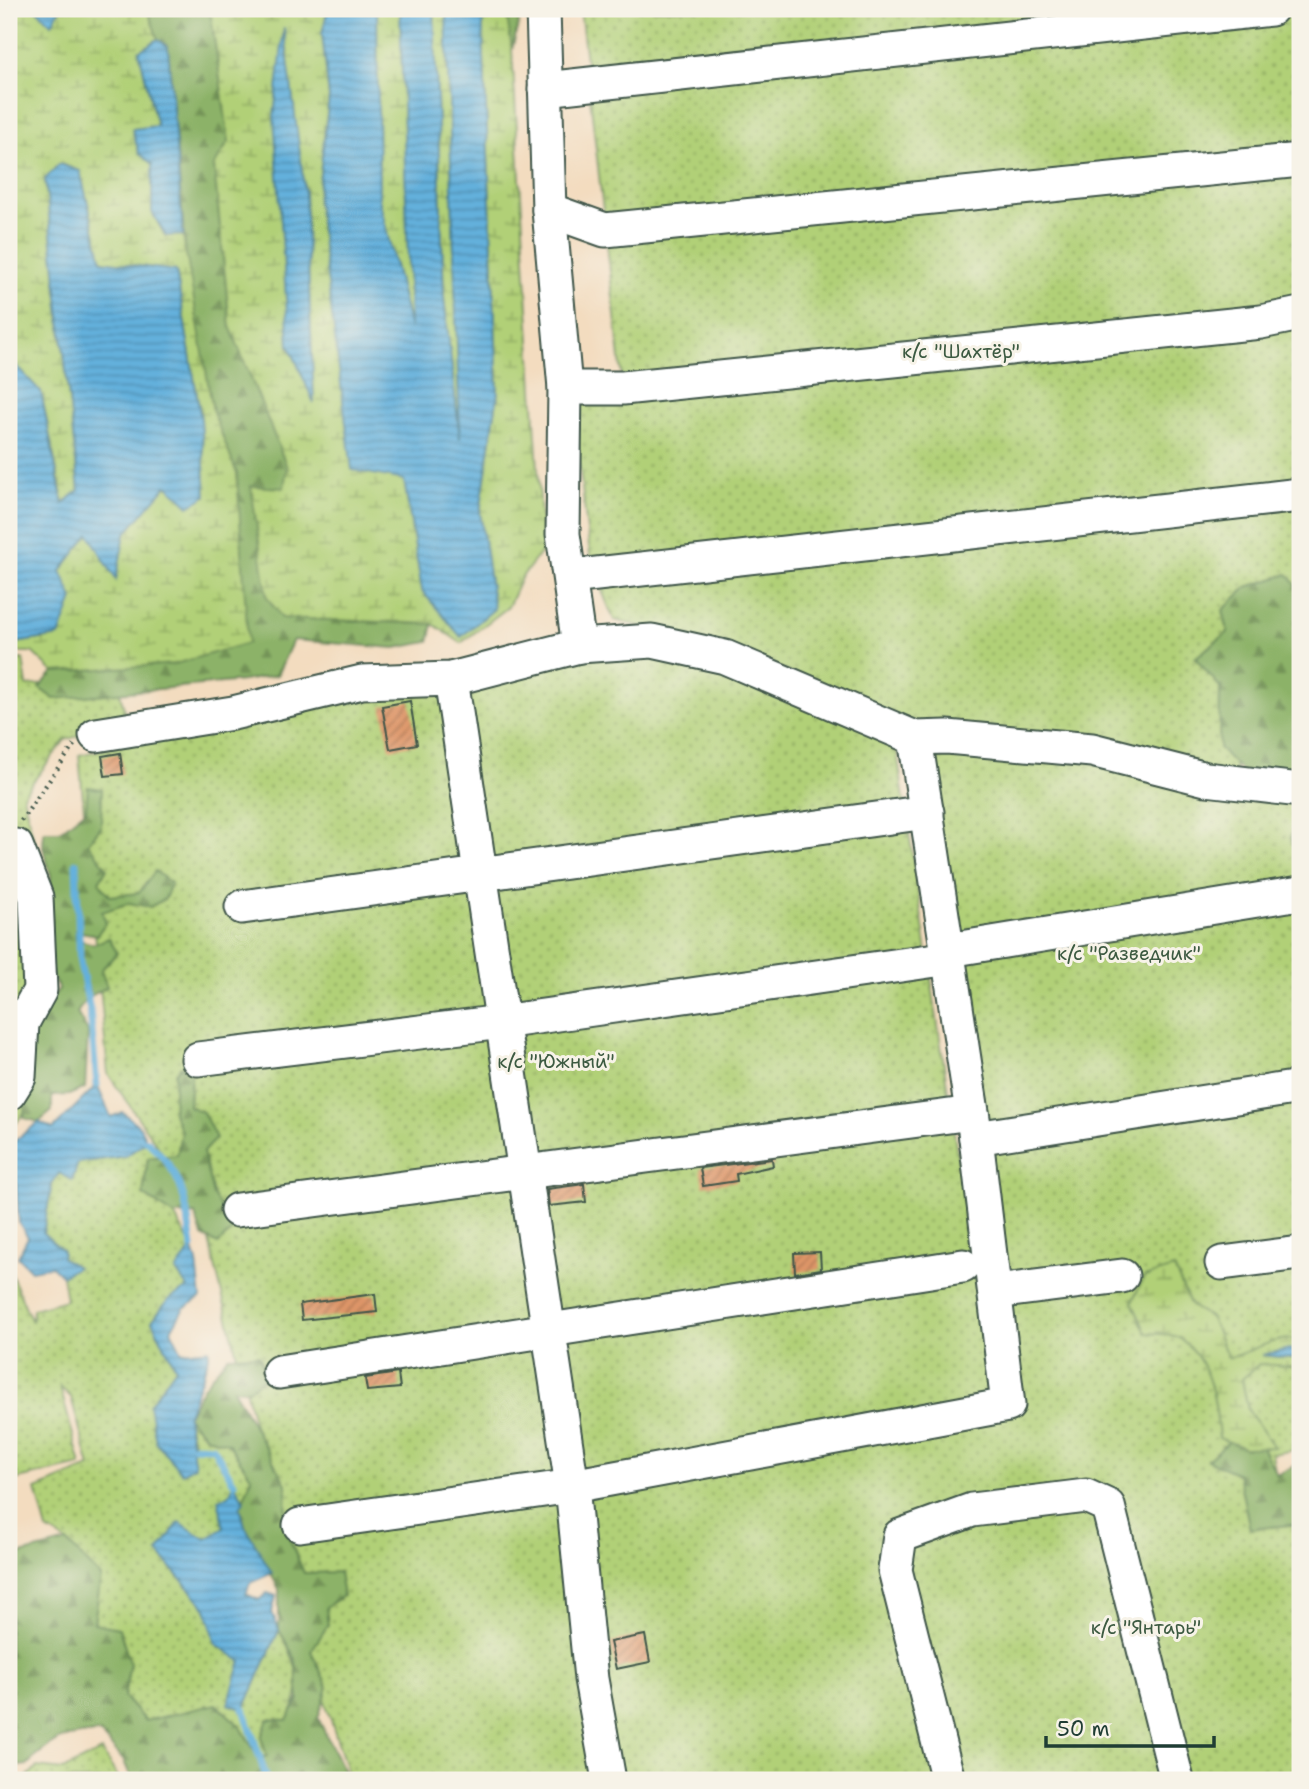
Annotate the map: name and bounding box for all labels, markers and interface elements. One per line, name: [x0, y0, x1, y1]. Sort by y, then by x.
park label: к/с "Шахтёр": [902, 339, 1020, 364]
park label: к/с "Разведчик": [1057, 941, 1201, 966]
park label: к/с "Южный": [497, 1049, 615, 1074]
park label: к/с "Янтарь": [1091, 1615, 1201, 1640]
scale bar: [1046, 1705, 1214, 1749]
text: 50 m: [1057, 1715, 1110, 1743]

